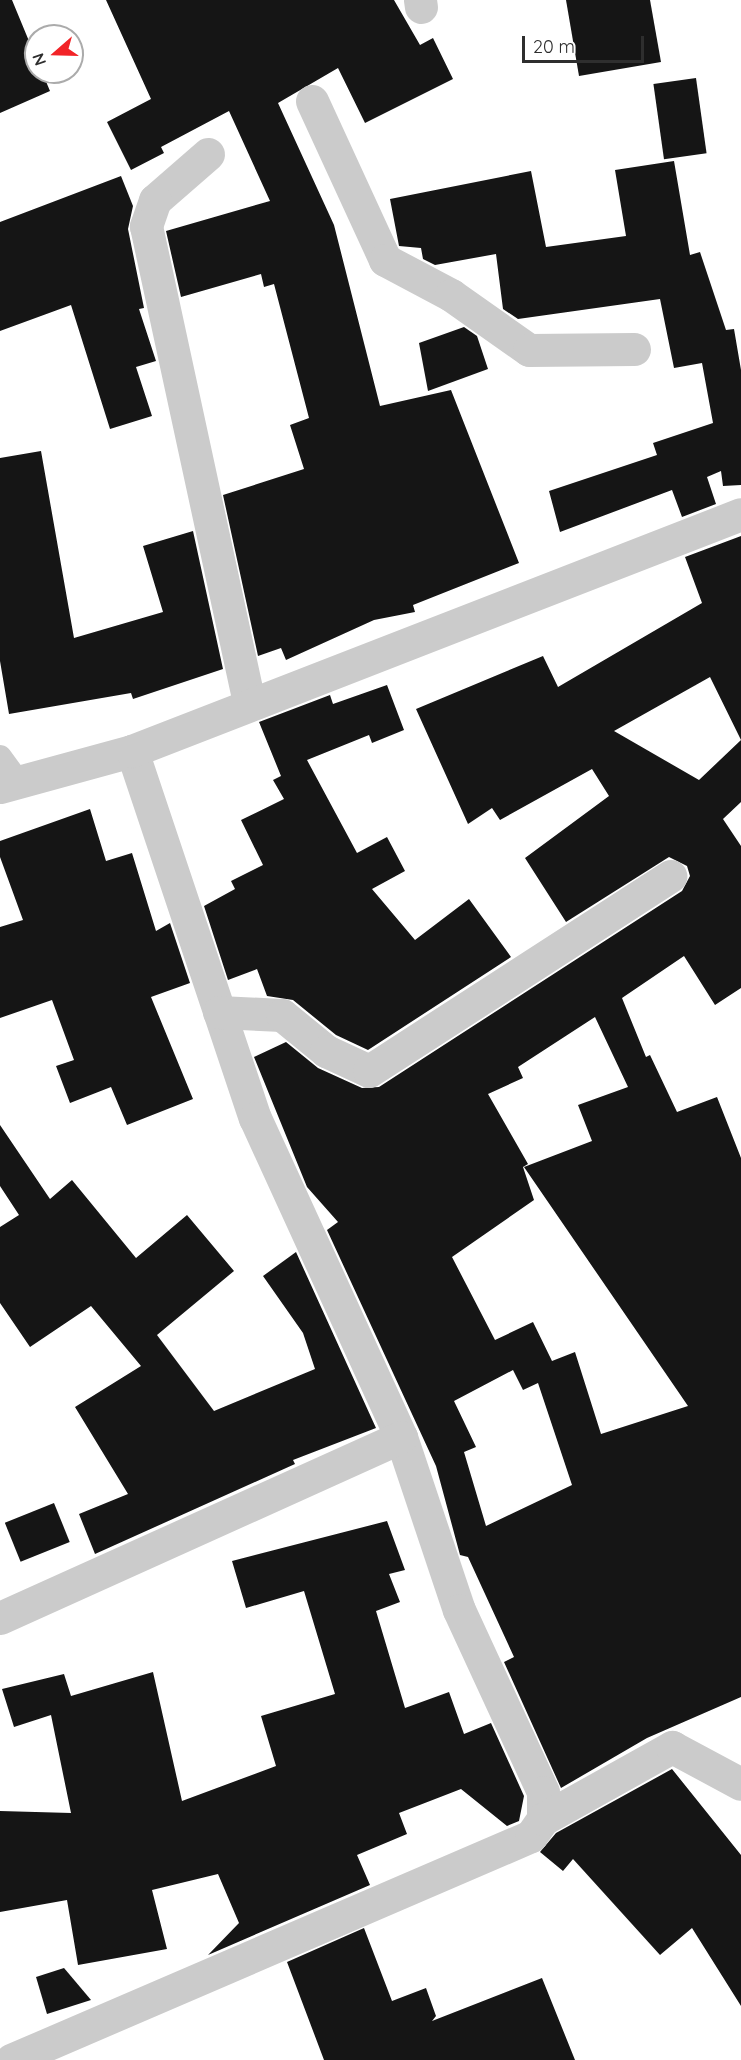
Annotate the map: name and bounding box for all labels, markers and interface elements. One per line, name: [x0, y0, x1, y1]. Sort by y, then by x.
north arrow: [24, 24, 84, 84]
scale bar: [525, 24, 646, 62]
text: 20 m: [533, 35, 575, 58]
text: N: [28, 51, 50, 68]

